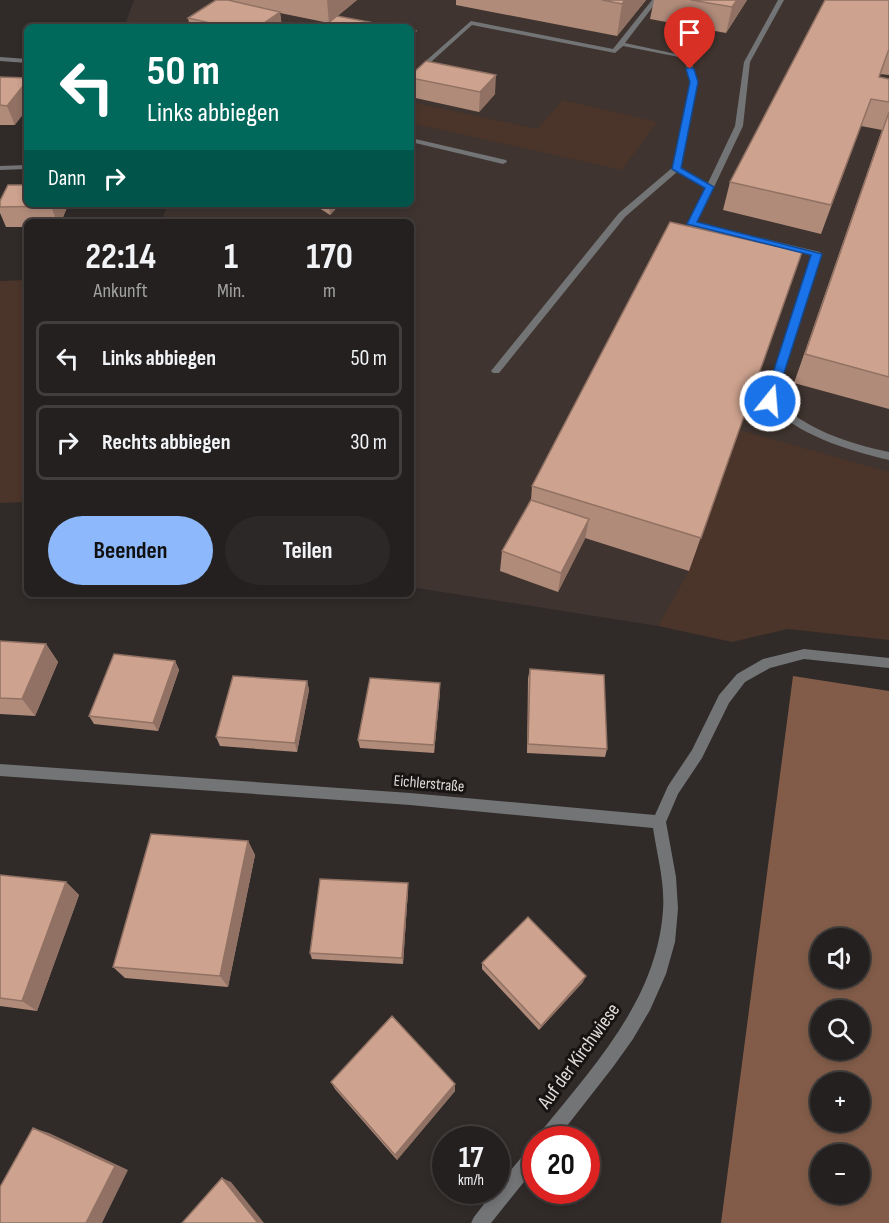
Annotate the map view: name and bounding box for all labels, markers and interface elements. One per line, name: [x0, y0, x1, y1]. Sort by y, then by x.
pin: [664, 7, 715, 69]
icon: arrive: [673, 16, 706, 49]
text: 50 m: [147, 46, 220, 97]
icon: left: [48, 48, 126, 126]
text: Links abbiegen: [147, 97, 279, 129]
icon: right: [98, 162, 131, 195]
text: Dann: [48, 165, 86, 192]
text: 22:14: [85, 236, 156, 279]
text: 1: [224, 236, 238, 279]
text: 170: [306, 236, 353, 279]
text: Ankunft: [94, 279, 148, 303]
text: Min.: [217, 279, 245, 303]
text: m: [323, 279, 336, 303]
icon: left: [51, 342, 84, 375]
text: Links abbiegen: [102, 345, 216, 372]
text: 50 m: [351, 345, 387, 372]
position arrow: [738, 369, 802, 433]
icon: right: [51, 426, 84, 459]
text: Rechts abbiegen: [102, 429, 231, 456]
text: 30 m: [350, 429, 387, 456]
button: Beenden: [48, 516, 213, 585]
button: Teilen: [225, 516, 390, 585]
street label: Eichlerstraße: [393, 771, 465, 797]
map controls: [810, 928, 870, 1204]
button: sound: [810, 928, 870, 988]
street label: Auf der Kirchwiese: [532, 999, 625, 1114]
button: search: [810, 1000, 870, 1060]
button: +: [810, 1072, 870, 1132]
speed limit sign: 20: [522, 1126, 600, 1204]
text: 17: [459, 1140, 483, 1176]
button: −: [810, 1144, 870, 1204]
text: km/h: [458, 1171, 484, 1190]

